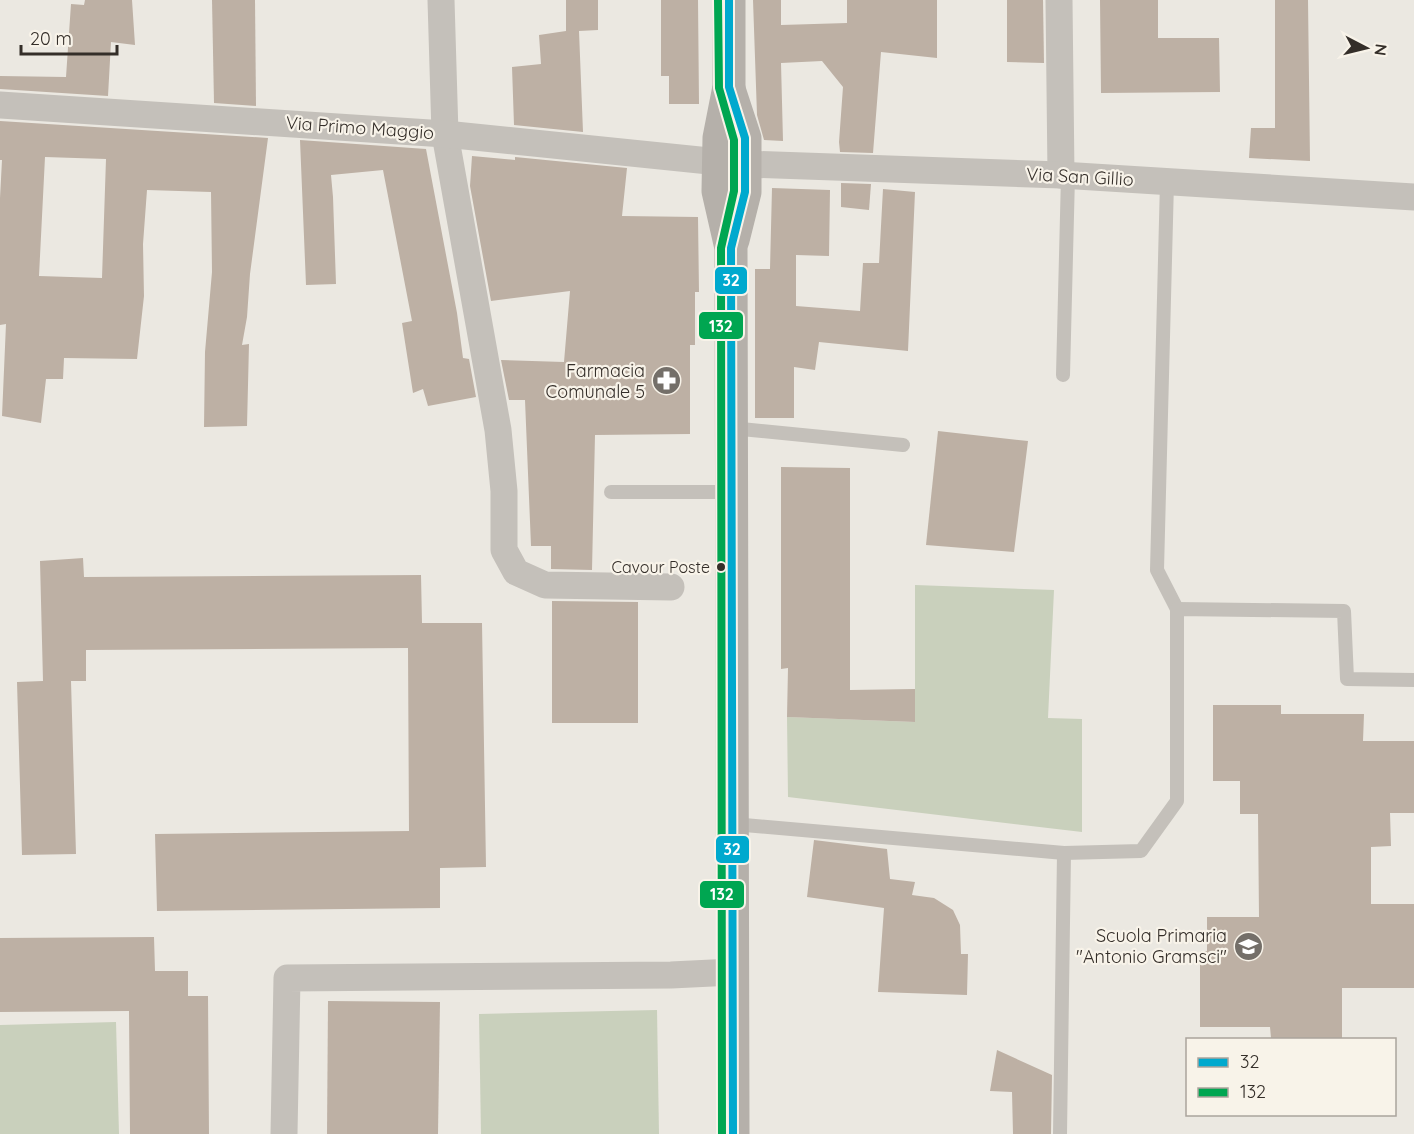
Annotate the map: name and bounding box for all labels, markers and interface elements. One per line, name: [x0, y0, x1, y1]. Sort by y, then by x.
scale bar: [21, 18, 117, 56]
north arrow: [1336, 18, 1396, 78]
text: 20 m: [30, 27, 72, 50]
text: N: [1370, 43, 1392, 57]
street label: Via Primo Maggio: [285, 111, 435, 144]
street label: Via San Gillio: [1026, 162, 1134, 191]
line badge: 32: [714, 266, 748, 295]
text: 32: [722, 270, 740, 290]
line badge: 132: [698, 311, 744, 340]
text: 132: [709, 316, 733, 336]
place label: Farmacia Comunale 5: [546, 359, 645, 403]
pharmacy icon: Farmacia Comunale 5: [650, 365, 682, 397]
place label: Cavour Poste: [611, 557, 710, 577]
marker: Cavour Poste: [715, 561, 727, 573]
line badge: 32: [715, 835, 750, 864]
text: 32: [723, 839, 741, 859]
line badge: 132: [699, 880, 745, 909]
text: 132: [710, 884, 734, 904]
place label: Scuola Primaria "Antonio Gramsci": [1076, 924, 1227, 968]
school or university icon: Scuola Primaria "Antonio Gramsci": [1232, 930, 1264, 962]
legend: [1186, 1038, 1396, 1116]
text: 32: [1240, 1050, 1259, 1073]
text: 132: [1240, 1080, 1266, 1103]

